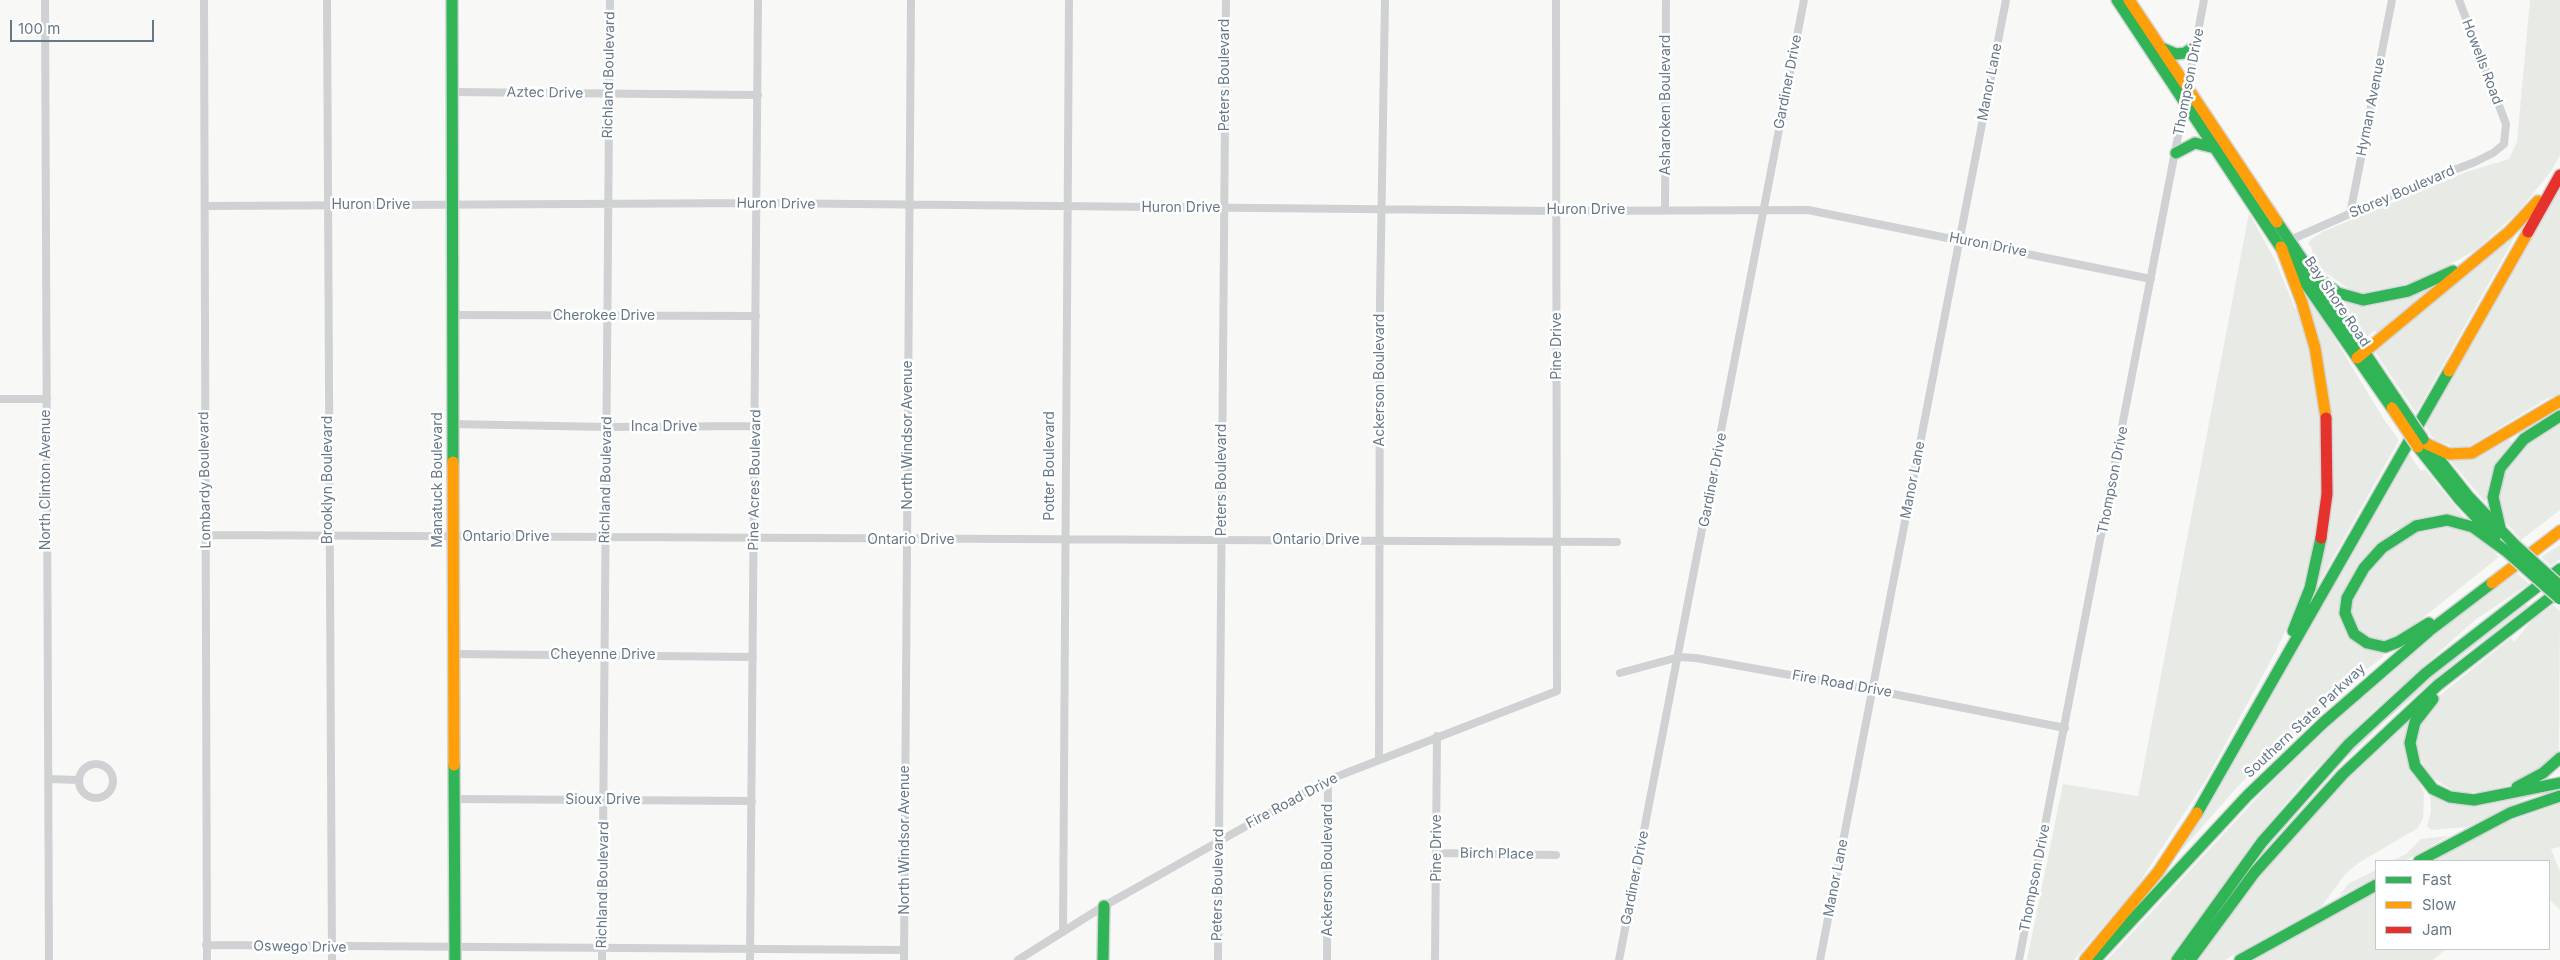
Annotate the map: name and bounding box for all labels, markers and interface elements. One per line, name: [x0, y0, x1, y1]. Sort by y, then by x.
scale bar: [12, 10, 156, 42]
street label: Richland Boulevard: [599, 11, 619, 139]
street label: Howells Road: [2458, 17, 2506, 107]
text: 100 m: [18, 19, 60, 38]
street label: Peters Boulevard: [1217, 19, 1233, 131]
street label: Thompson Drive: [2170, 27, 2208, 137]
street label: Gardiner Drive: [1771, 33, 1805, 131]
street label: Asharoken Boulevard: [1658, 35, 1674, 175]
street label: Manor Lane: [1974, 42, 2006, 122]
street label: Hyman Avenue: [2353, 56, 2389, 158]
street label: Aztec Drive: [507, 84, 583, 102]
street label: Storey Boulevard: [2347, 162, 2457, 222]
street label: Huron Drive: [736, 195, 816, 213]
street label: Huron Drive: [331, 197, 411, 213]
street label: Huron Drive: [1141, 200, 1221, 216]
street label: Huron Drive: [1546, 202, 1626, 218]
street label: Huron Drive: [1948, 229, 2028, 261]
street label: Bay Shore Road: [2301, 254, 2373, 350]
street label: Cherokee Drive: [553, 308, 655, 324]
street label: Pine Drive: [1549, 312, 1565, 380]
street label: Ackerson Boulevard: [1372, 314, 1388, 446]
street label: North Windsor Avenue: [900, 360, 916, 510]
street label: Pine Acres Boulevard: [745, 409, 765, 551]
street label: North Clinton Avenue: [38, 410, 54, 550]
street label: Lombardy Boulevard: [195, 411, 215, 549]
street label: Potter Boulevard: [1042, 411, 1058, 521]
street label: Manatuck Boulevard: [430, 412, 446, 548]
street label: Brooklyn Boulevard: [320, 416, 336, 544]
street label: Richland Boulevard: [596, 416, 616, 544]
street label: Inca Drive: [631, 419, 697, 435]
street label: Peters Boulevard: [1214, 424, 1230, 536]
street label: Thompson Drive: [2094, 425, 2132, 535]
street label: Gardiner Drive: [1696, 431, 1730, 529]
street label: Manor Lane: [1897, 440, 1929, 520]
street label: Ontario Drive: [462, 529, 550, 545]
street label: Ontario Drive: [867, 532, 955, 548]
street label: Ontario Drive: [1272, 532, 1360, 548]
street label: Cheyenne Drive: [550, 647, 656, 663]
street label: Southern State Parkway: [2241, 661, 2369, 781]
street label: Fire Road Drive: [1791, 667, 1893, 701]
street label: North Windsor Avenue: [897, 765, 913, 915]
street label: Fire Road Drive: [1243, 770, 1341, 832]
street label: Sioux Drive: [565, 792, 641, 808]
street label: Ackerson Boulevard: [1320, 804, 1336, 936]
street label: Pine Drive: [1429, 814, 1445, 882]
street label: Richland Boulevard: [593, 821, 613, 949]
street label: Thompson Drive: [2016, 823, 2054, 933]
street label: Peters Boulevard: [1209, 829, 1227, 941]
street label: Gardiner Drive: [1618, 829, 1652, 927]
street label: Manor Lane: [1820, 838, 1852, 918]
street label: Birch Place: [1460, 845, 1534, 863]
legend: [2375, 860, 2550, 950]
text: Fast: [2422, 870, 2452, 889]
text: Slow: [2422, 895, 2456, 914]
text: Jam: [2422, 920, 2452, 939]
street label: Oswego Drive: [253, 938, 347, 956]

